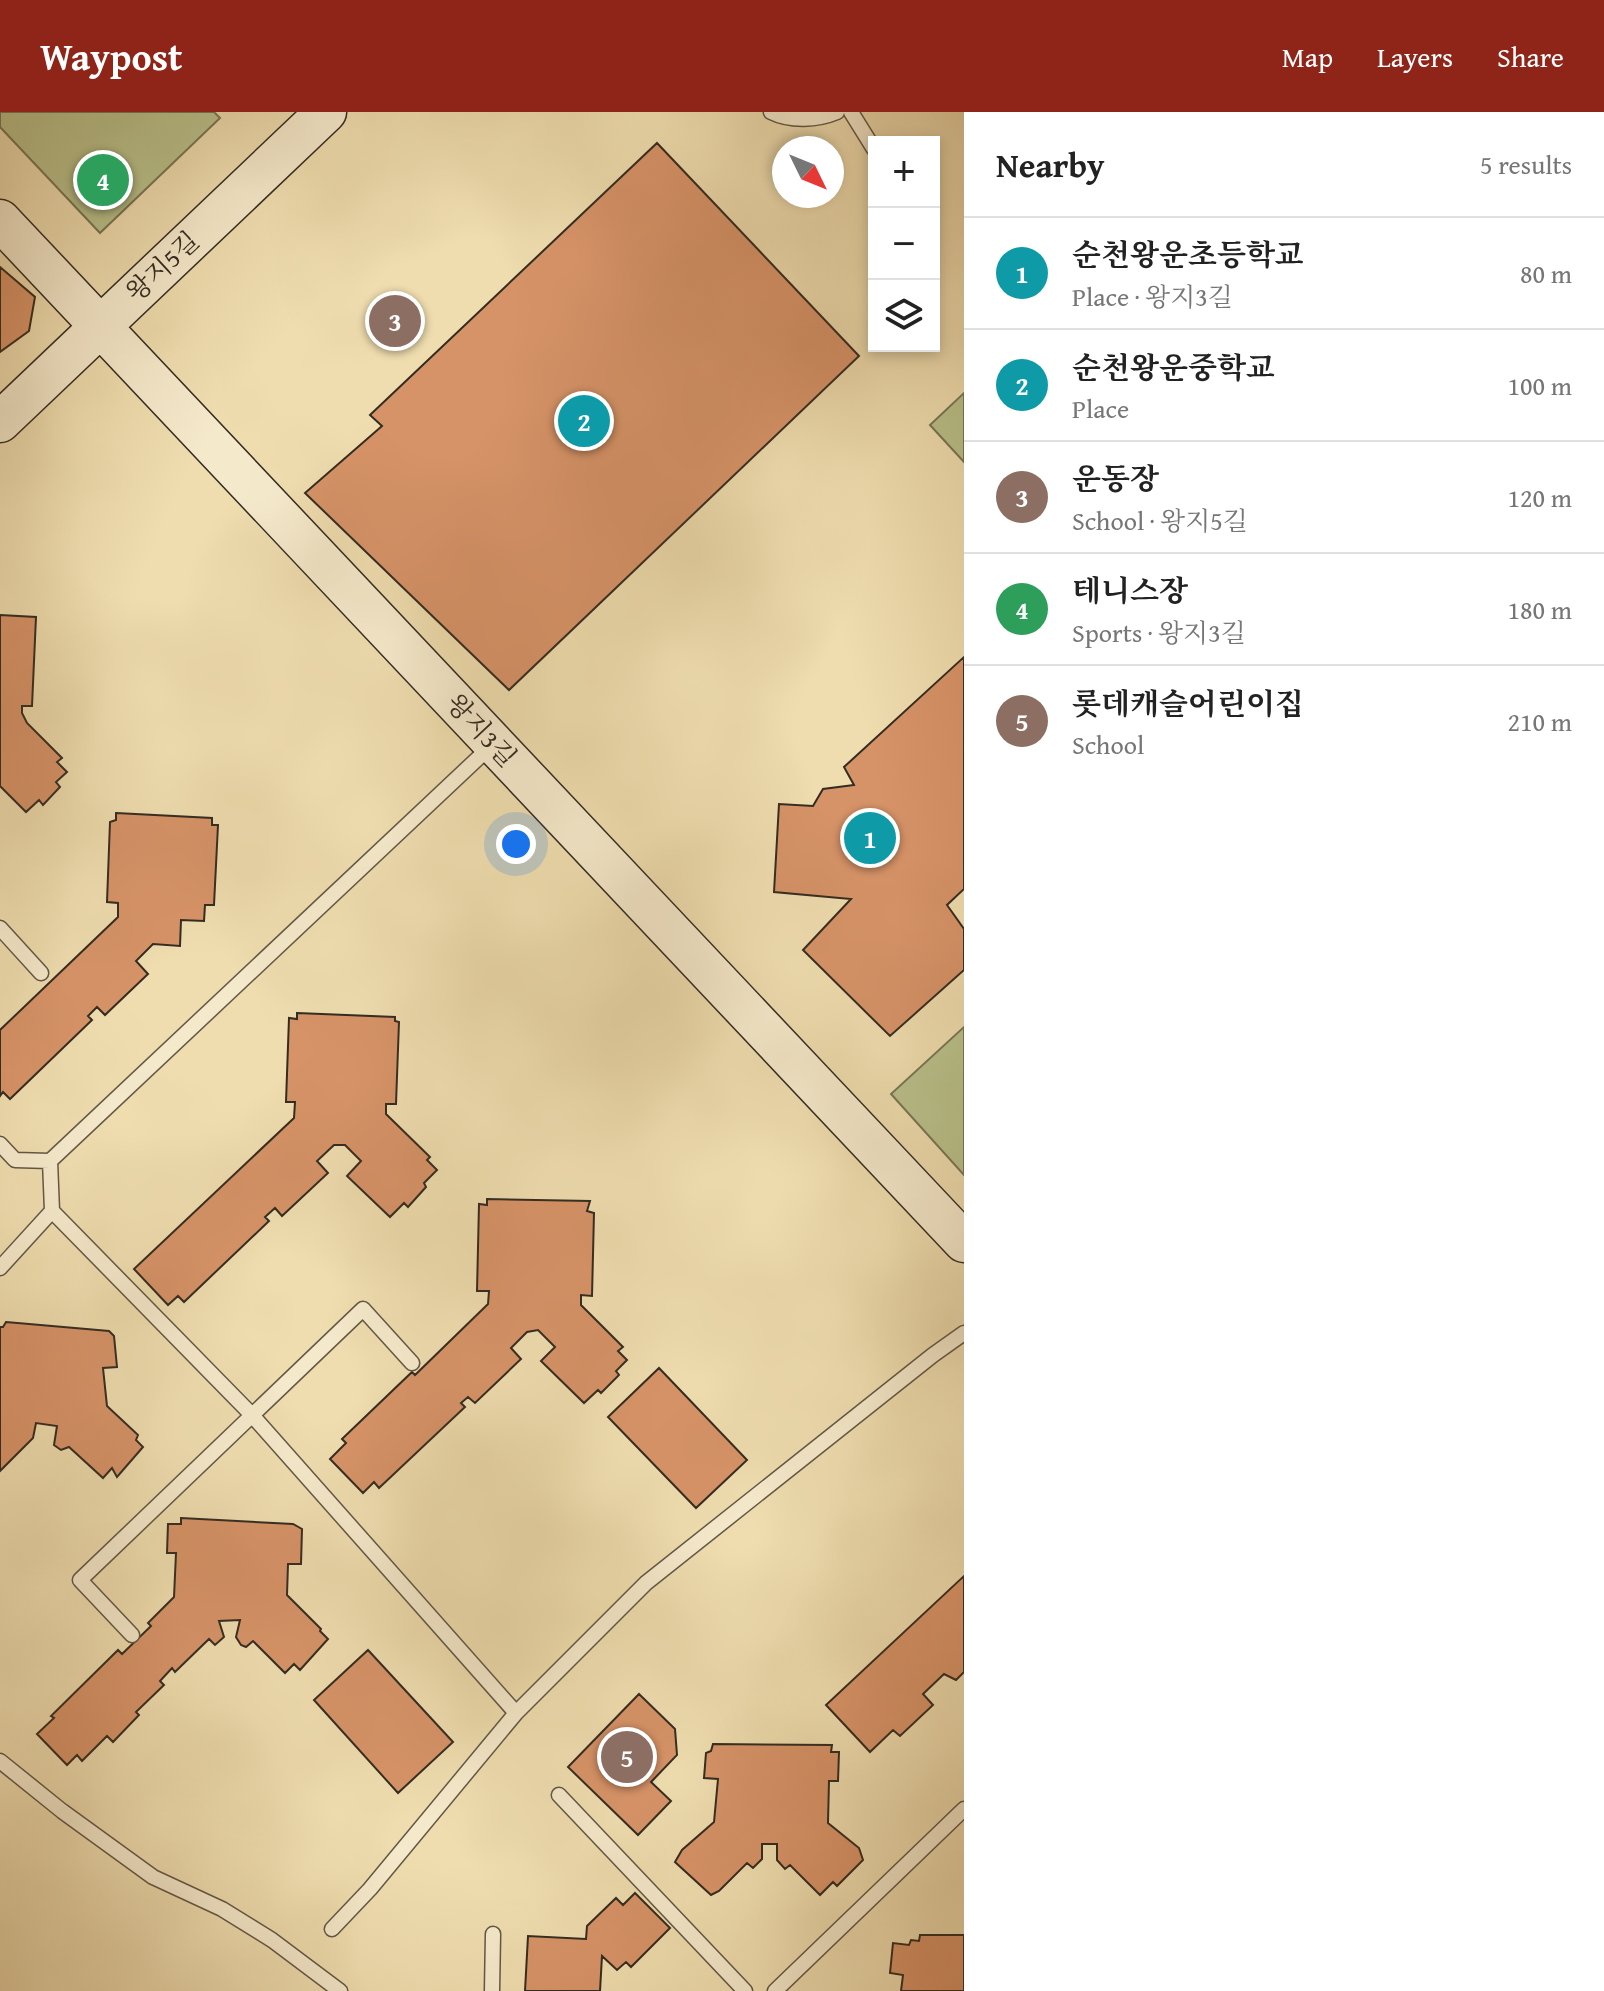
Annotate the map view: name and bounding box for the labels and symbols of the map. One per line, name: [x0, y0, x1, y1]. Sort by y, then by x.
north arrow: [772, 136, 844, 208]
pin: 4: [77, 150, 129, 210]
street label: 왕지5길: [117, 222, 207, 310]
pin: 3: [369, 291, 421, 351]
pin: 2: [558, 391, 610, 451]
street label: 왕지3길: [438, 685, 526, 775]
pin: 1: [844, 808, 896, 868]
your location: [496, 824, 536, 864]
pin: 5: [601, 1727, 653, 1787]

